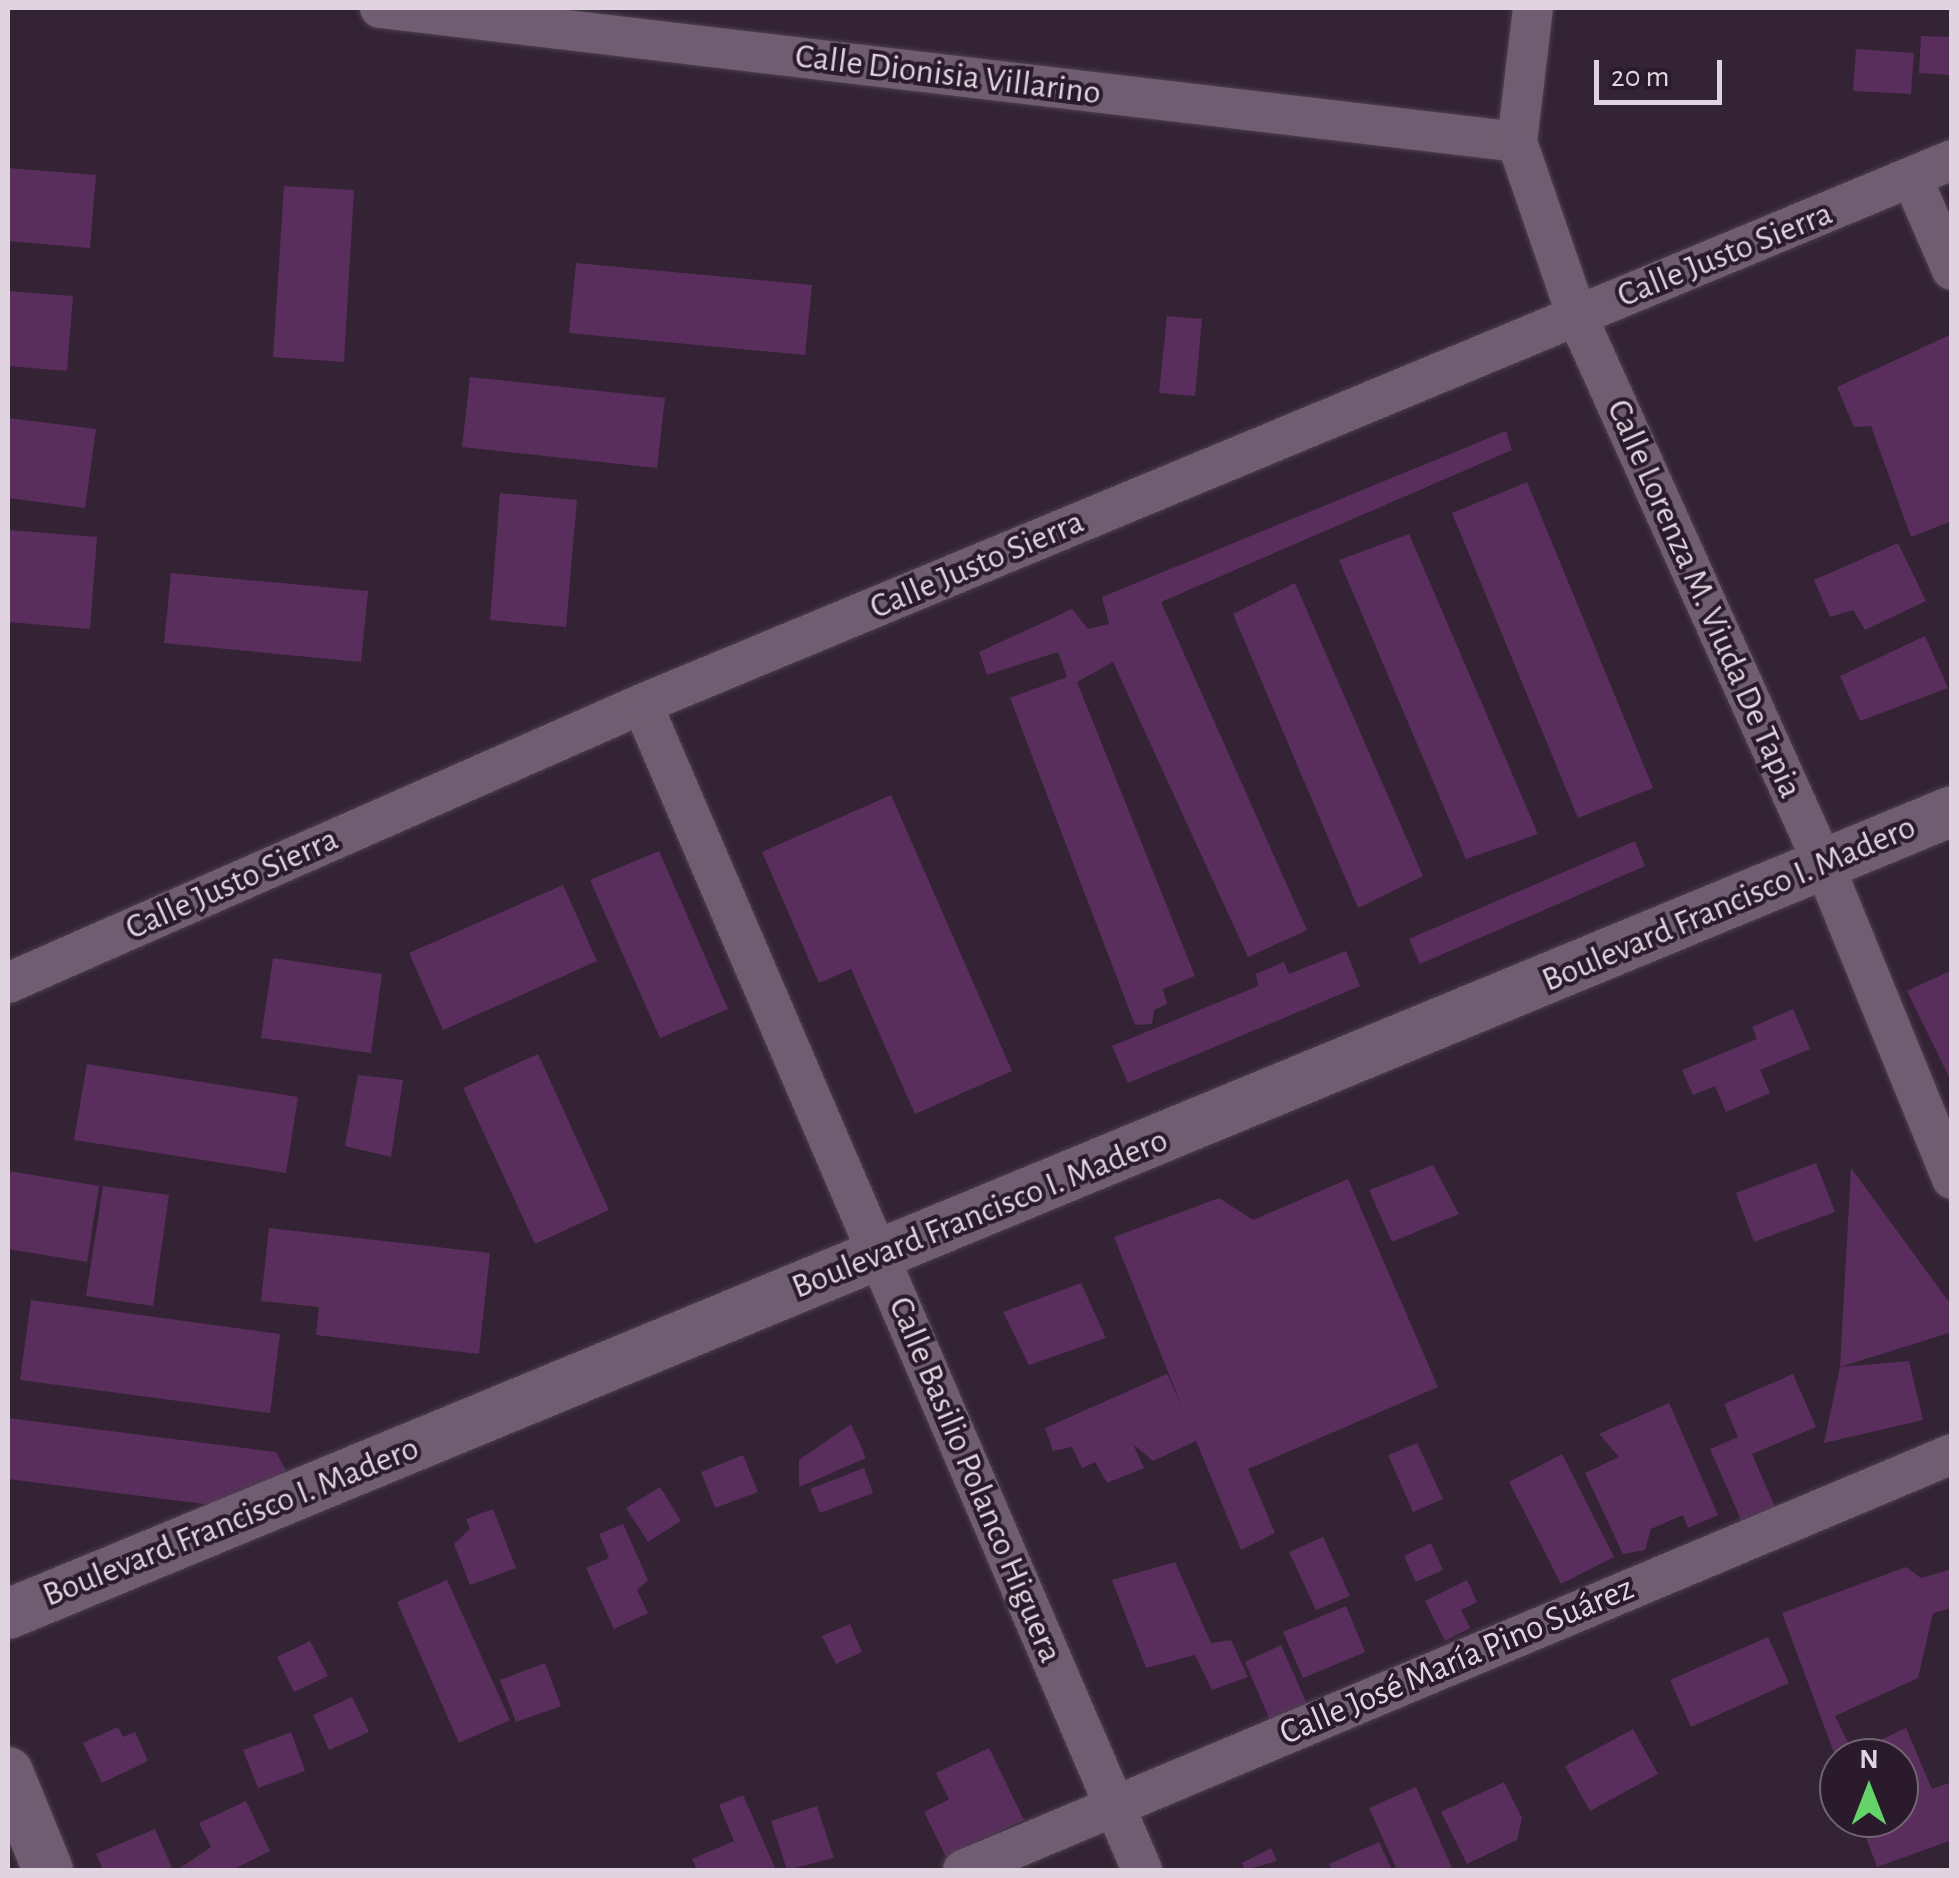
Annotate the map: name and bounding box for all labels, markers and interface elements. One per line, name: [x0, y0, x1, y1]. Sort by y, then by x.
street label: Calle Dionisia Villarino: [793, 35, 1103, 115]
scale bar: [1599, 40, 1726, 102]
text: 20 m: [1611, 62, 1669, 92]
street label: Calle Justo Sierra: [1611, 193, 1839, 317]
street label: Calle Lorenza M. Viuda De Tapia: [1597, 393, 1811, 805]
street label: Calle Justo Sierra: [864, 501, 1090, 629]
street label: Boulevard Francisco I. Madero: [1536, 806, 1922, 1002]
street label: Calle Justo Sierra: [119, 818, 345, 950]
street label: Boulevard Francisco I. Madero: [786, 1119, 1174, 1309]
street label: Calle Basilio Polanco Higuera: [879, 1291, 1071, 1669]
street label: Boulevard Francisco I. Madero: [37, 1427, 425, 1617]
street label: Calle José María Pino Suárez: [1274, 1567, 1640, 1755]
north arrow: [1819, 1738, 1919, 1838]
text: N: [1859, 1746, 1879, 1774]

